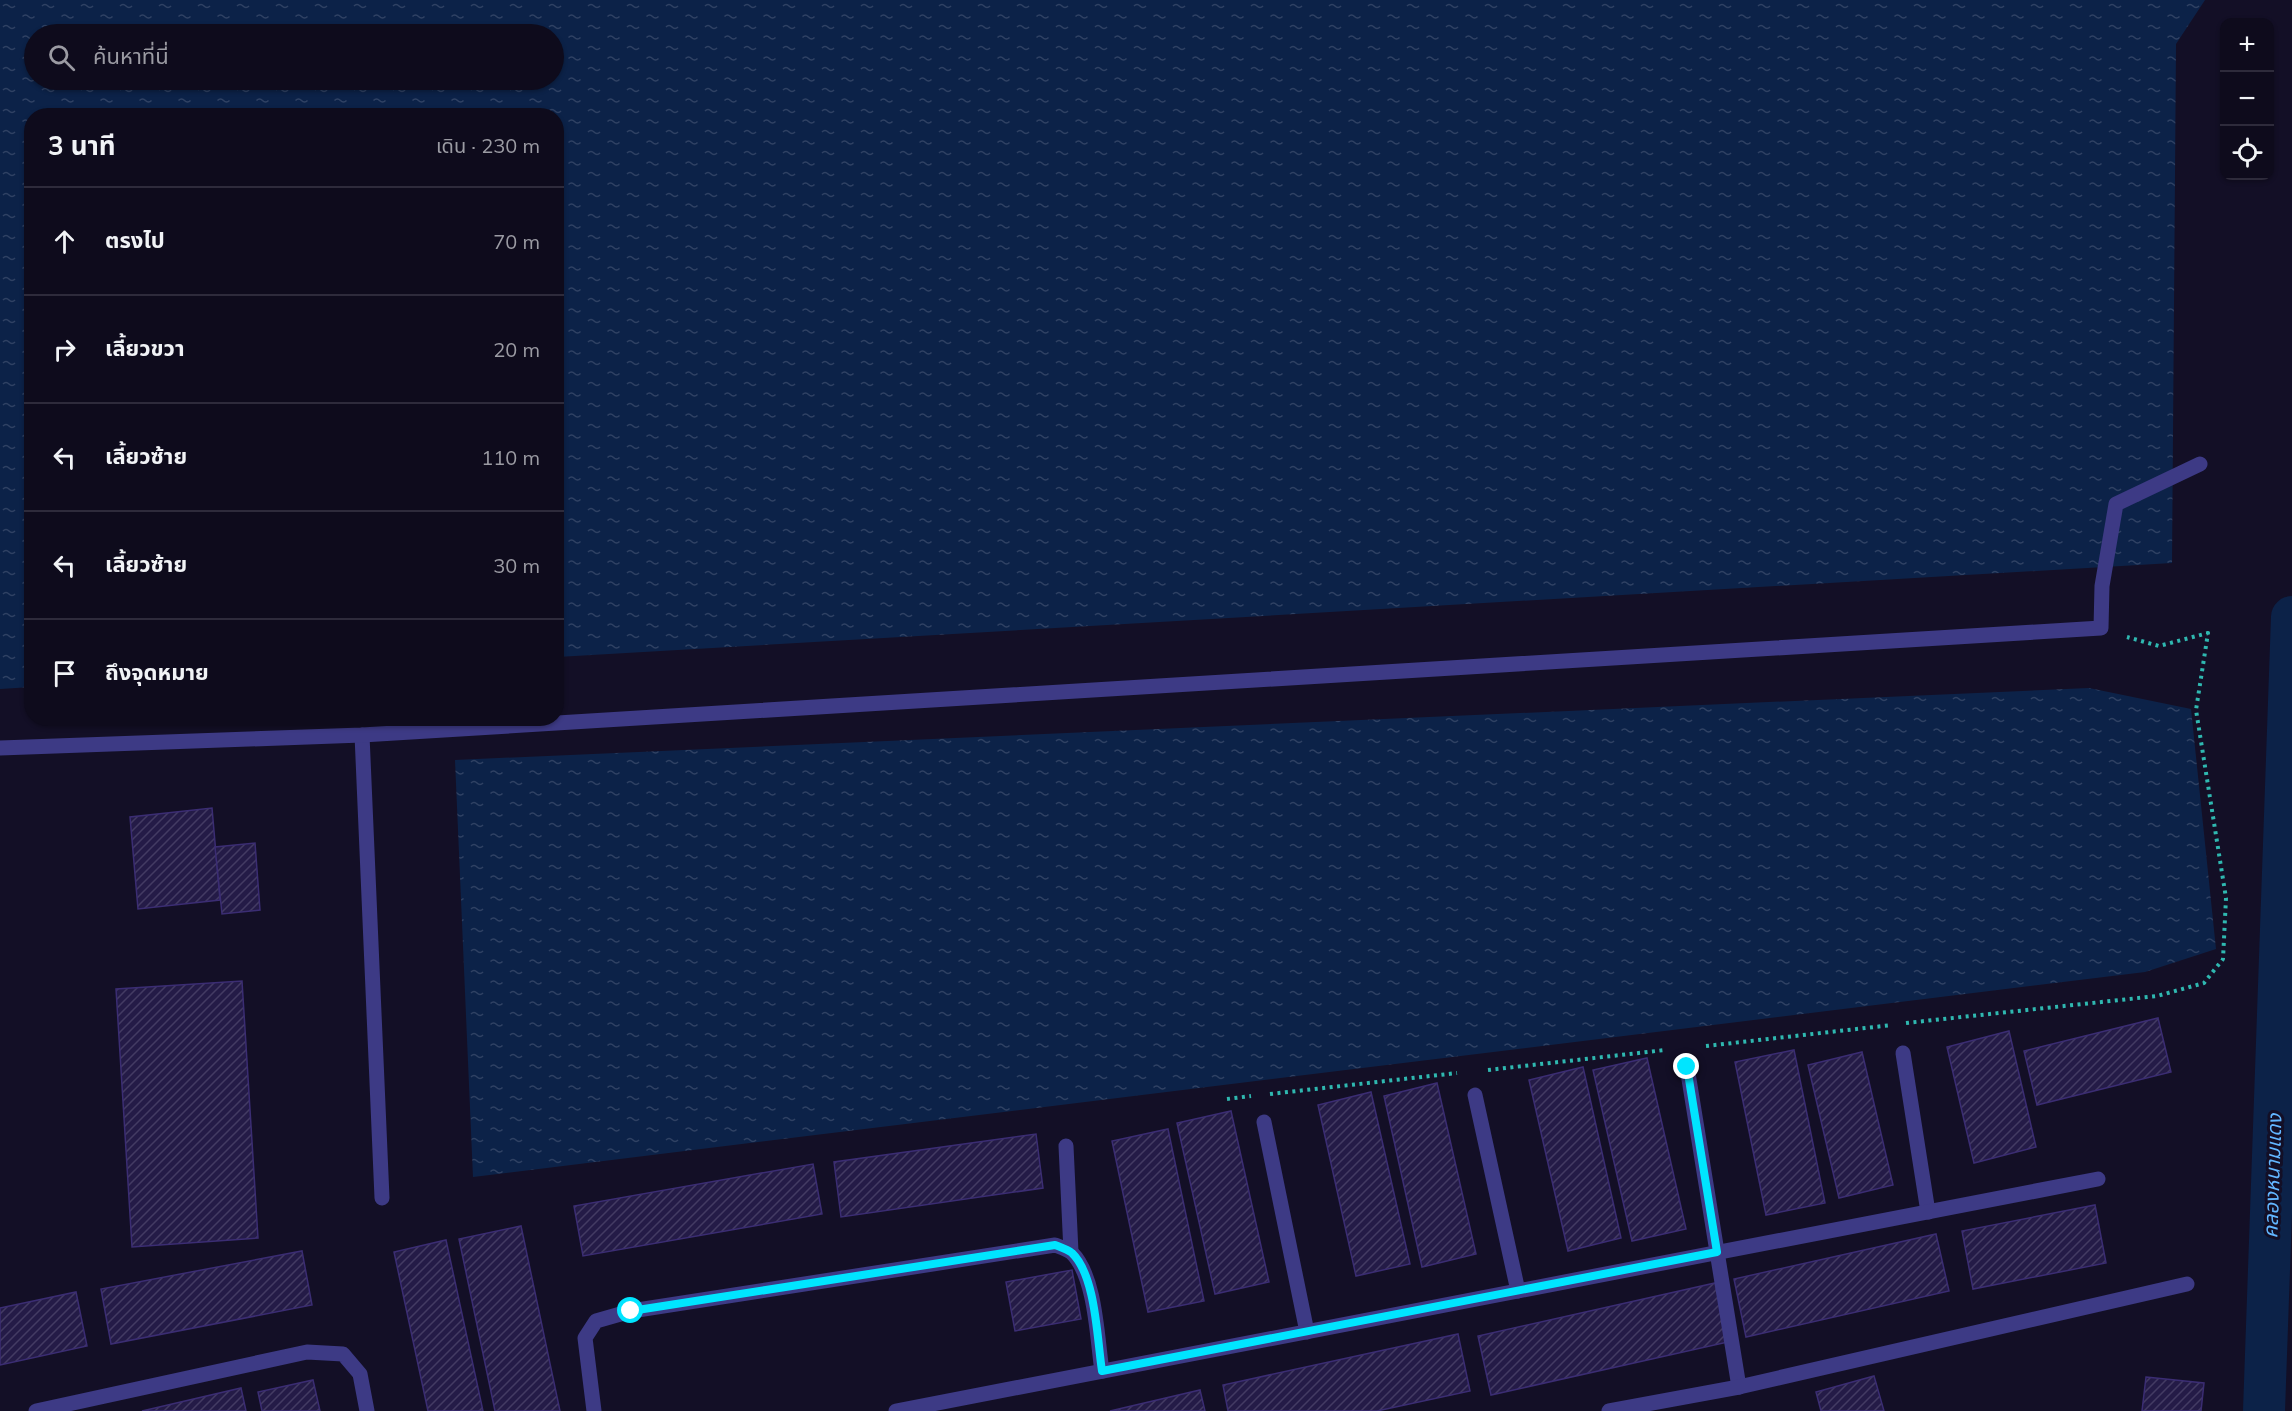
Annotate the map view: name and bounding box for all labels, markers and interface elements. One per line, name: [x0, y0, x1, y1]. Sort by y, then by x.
map controls: [2220, 18, 2274, 180]
button: +: [2220, 18, 2274, 72]
search box: [24, 24, 564, 90]
icon: search: [45, 41, 78, 74]
text: ค้นหาที่นี่: [93, 42, 169, 70]
button: −: [2220, 72, 2274, 126]
button: locate: [2220, 126, 2274, 180]
text: 3 นาที: [48, 129, 116, 162]
text: เดิน · 230 m: [436, 133, 540, 158]
icon: ahead: [48, 225, 81, 258]
text: ตรงไป: [105, 226, 165, 254]
text: 70 m: [493, 229, 540, 254]
icon: right: [48, 333, 81, 366]
text: เลี้ยวขวา: [105, 334, 185, 362]
text: 20 m: [493, 337, 540, 362]
icon: left: [48, 441, 81, 474]
text: เลี้ยวซ้าย: [105, 442, 187, 470]
text: 110 m: [481, 445, 540, 470]
icon: left: [48, 549, 81, 582]
text: เลี้ยวซ้าย: [105, 550, 187, 578]
text: 30 m: [493, 553, 540, 578]
icon: arrive: [48, 657, 81, 690]
text: ถึงจุดหมาย: [105, 658, 209, 686]
route end: [1673, 1053, 1699, 1079]
water label: คลองหนามแดง: [2257, 1112, 2287, 1239]
route start: [617, 1297, 643, 1323]

